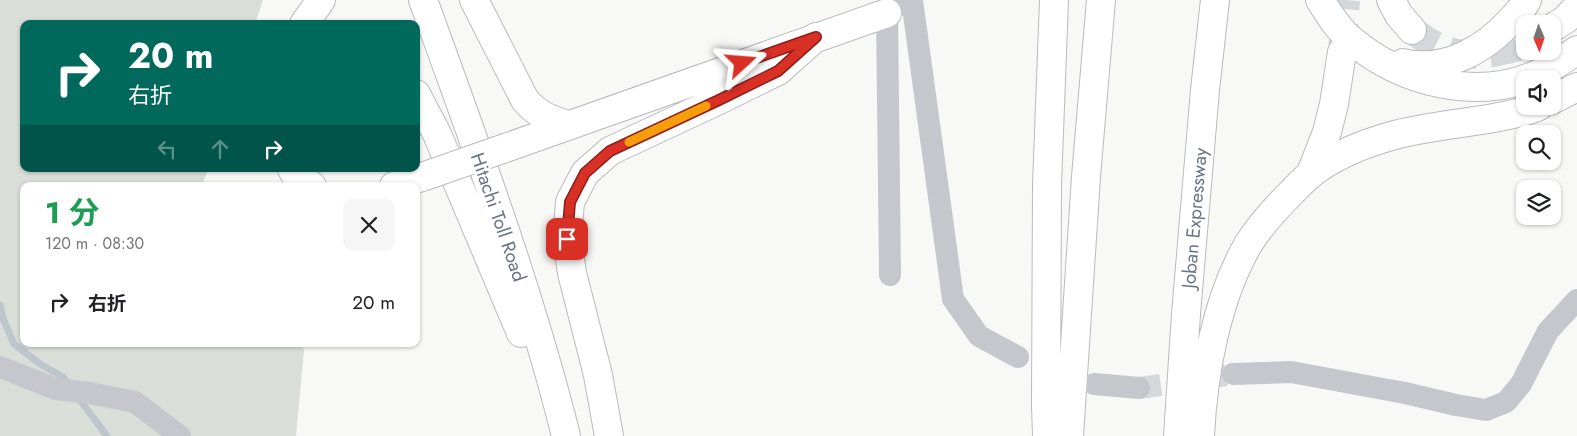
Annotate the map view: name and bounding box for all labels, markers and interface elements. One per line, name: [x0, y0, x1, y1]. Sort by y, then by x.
north arrow: [1516, 15, 1561, 60]
map controls: [1516, 15, 1561, 225]
text: 20 m: [128, 31, 213, 81]
position arrow: [715, 36, 767, 88]
icon: right: [45, 40, 110, 105]
button: sound: [1516, 70, 1561, 115]
text: 右折: [128, 79, 172, 111]
button: search: [1516, 125, 1561, 170]
icon: left: [153, 135, 181, 163]
icon: ahead: [206, 135, 234, 163]
icon: right: [259, 135, 287, 163]
street label: Joban Expressway: [1175, 146, 1214, 293]
street label: Hitachi Toll Road: [464, 149, 533, 285]
button: layers: [1516, 180, 1561, 225]
text: 1 分: [45, 191, 99, 234]
button: close: [343, 199, 395, 251]
pin: [546, 218, 588, 260]
icon: arrive: [553, 225, 581, 253]
text: 120 m · 08:30: [45, 232, 144, 255]
icon: right: [45, 288, 73, 316]
text: 20 m: [352, 289, 395, 316]
text: 右折: [88, 290, 126, 317]

